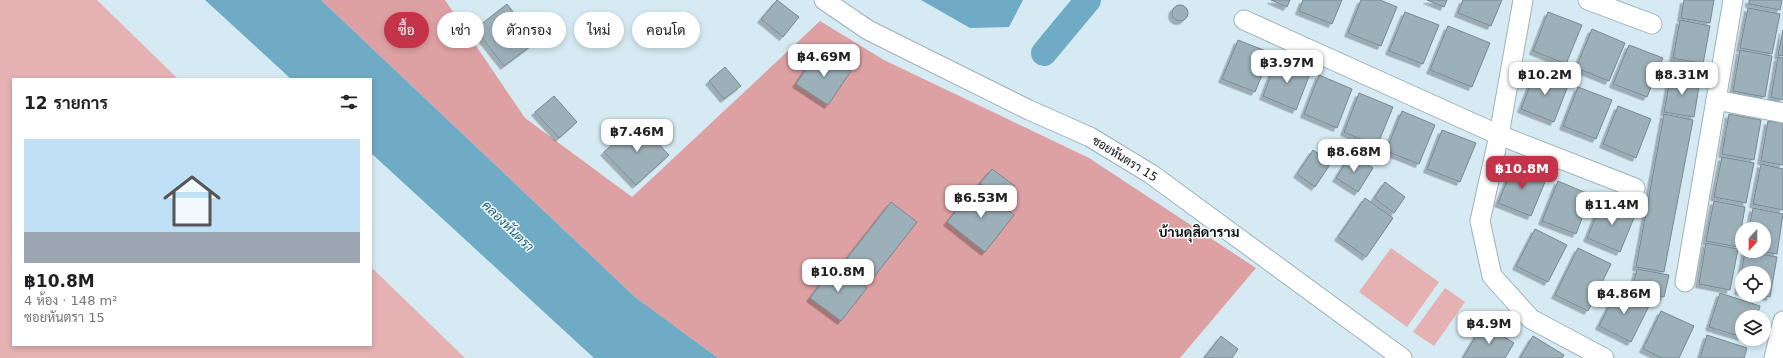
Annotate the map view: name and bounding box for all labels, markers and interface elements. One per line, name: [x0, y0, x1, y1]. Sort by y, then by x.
chip: ซื้อ: [384, 12, 429, 48]
chip: เช่า: [437, 12, 484, 48]
chip: ตัวกรอง: [492, 12, 566, 48]
chip: ใหม่: [574, 12, 624, 48]
chip: คอนโด: [632, 12, 700, 48]
pin: ฿4.69M: [791, 44, 857, 78]
text: ฿4.69M: [797, 49, 851, 64]
pin: ฿3.97M: [1254, 50, 1320, 84]
text: ฿3.97M: [1260, 55, 1314, 70]
pin: ฿10.2M: [1512, 62, 1578, 96]
pin: ฿8.31M: [1649, 62, 1715, 96]
text: ฿10.2M: [1518, 67, 1572, 82]
text: ฿8.31M: [1655, 67, 1709, 82]
icon: filters: [338, 91, 360, 113]
text: 12 รายการ: [24, 93, 108, 113]
pin: ฿7.46M: [604, 119, 670, 153]
text: ฿7.46M: [610, 124, 664, 139]
street label: ซอยหันตรา 15: [1090, 133, 1160, 185]
pin: ฿8.68M: [1321, 139, 1387, 173]
text: ฿8.68M: [1327, 144, 1381, 159]
pin: ฿10.8M: [1489, 156, 1555, 190]
text: ฿10.8M: [1495, 161, 1549, 176]
icon: home: [156, 165, 228, 237]
pin: ฿6.53M: [948, 185, 1014, 219]
text: ฿6.53M: [954, 190, 1008, 205]
pin: ฿11.4M: [1579, 192, 1645, 226]
text: ฿11.4M: [1585, 197, 1639, 212]
water label: คลองหันตรา: [479, 198, 537, 254]
north arrow: [1735, 222, 1771, 258]
map controls: [1735, 222, 1771, 346]
district label: บ้านดุสิดาราม: [1158, 224, 1240, 243]
pin: ฿10.8M: [805, 259, 871, 293]
text: ฿10.8M: [811, 264, 865, 279]
button: locate: [1735, 266, 1771, 302]
text: ฿10.8M: [24, 271, 95, 291]
pin: ฿4.86M: [1591, 281, 1657, 315]
text: ฿4.86M: [1597, 286, 1651, 301]
text: 4 ห้อง · 148 m²: [24, 293, 117, 308]
text: ซอยหันตรา 15: [24, 310, 105, 325]
button: layers: [1735, 310, 1771, 346]
pin: ฿4.9M: [1461, 311, 1517, 345]
text: ฿4.9M: [1466, 316, 1512, 331]

